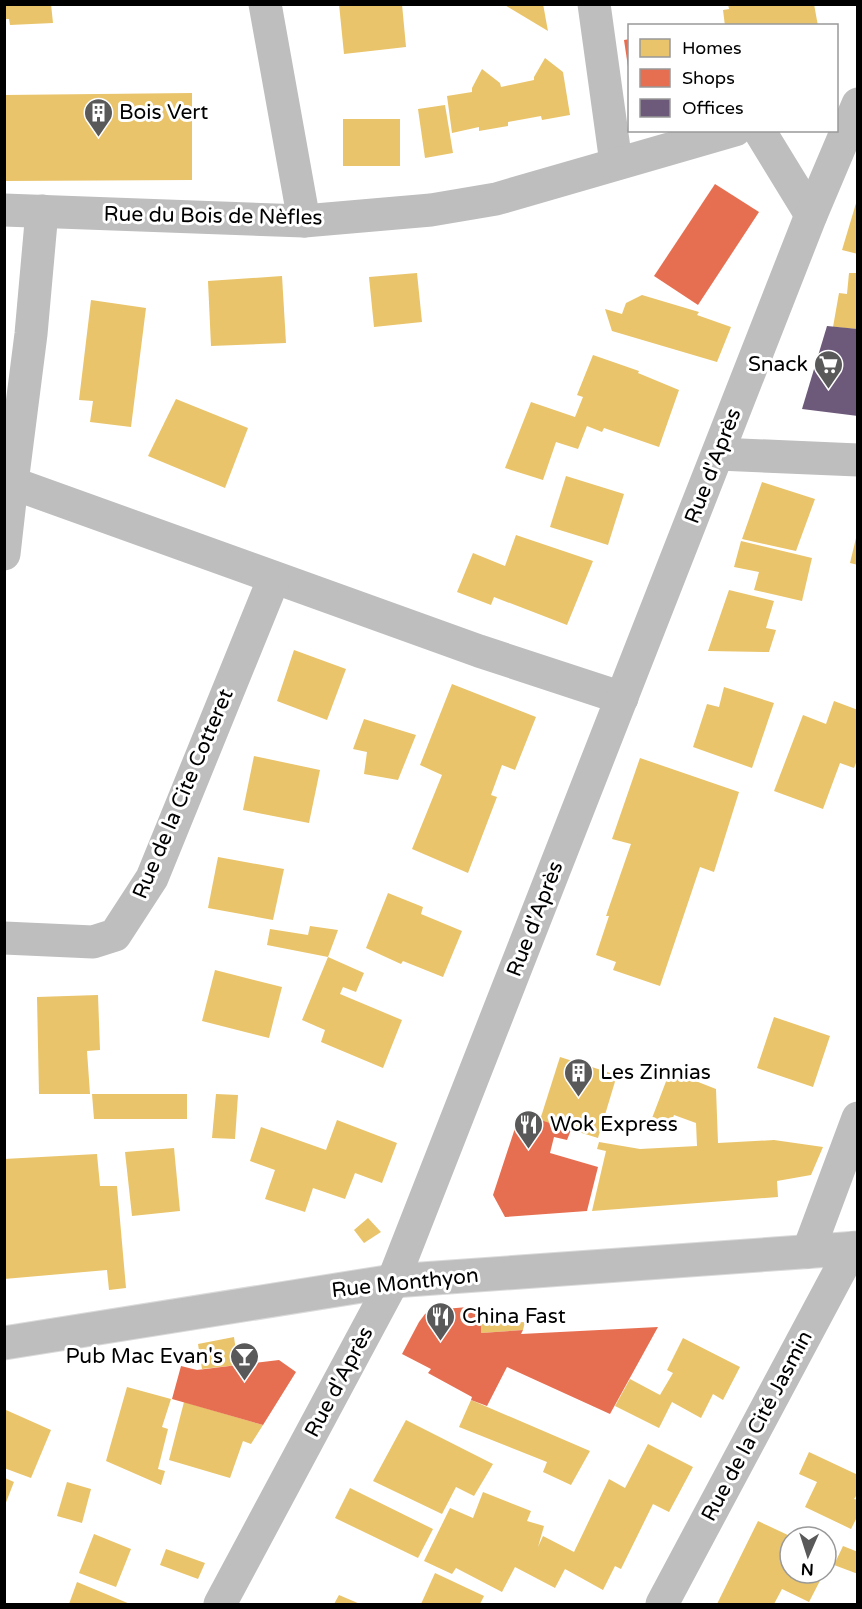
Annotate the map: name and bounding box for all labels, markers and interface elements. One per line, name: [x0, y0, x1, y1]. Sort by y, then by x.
legend: [628, 24, 838, 132]
text: Homes: [682, 37, 742, 59]
text: Shops: [682, 67, 735, 89]
building icon: Bois Vert: [82, 96, 114, 138]
text: Offices: [682, 97, 744, 119]
place label: Bois Vert: [119, 100, 208, 125]
street label: Rue du Bois de Nèfles: [103, 202, 323, 230]
supermarket icon: Snack: [813, 348, 845, 390]
place label: Snack: [748, 352, 808, 377]
street label: Rue d'Après: [680, 405, 746, 527]
street label: Rue de la Cite Cotteret: [127, 685, 239, 903]
street label: Rue d'Après: [502, 858, 568, 980]
building icon: Les Zinnias: [563, 1056, 595, 1098]
place label: Les Zinnias: [600, 1060, 711, 1085]
restaurant icon: Wok Express: [513, 1108, 545, 1150]
place label: Wok Express: [550, 1112, 678, 1137]
street label: Rue Monthyon: [330, 1263, 480, 1303]
restaurant icon: China Fast: [425, 1300, 457, 1342]
place label: China Fast: [462, 1304, 566, 1329]
street label: Rue d'Après: [299, 1322, 379, 1442]
street label: Rue de la Cité Jasmin: [696, 1326, 818, 1526]
bar icon: Pub Mac Evan's: [228, 1340, 260, 1382]
place label: Pub Mac Evan's: [65, 1344, 223, 1369]
north arrow: [778, 1525, 838, 1585]
text: N: [800, 1559, 814, 1579]

